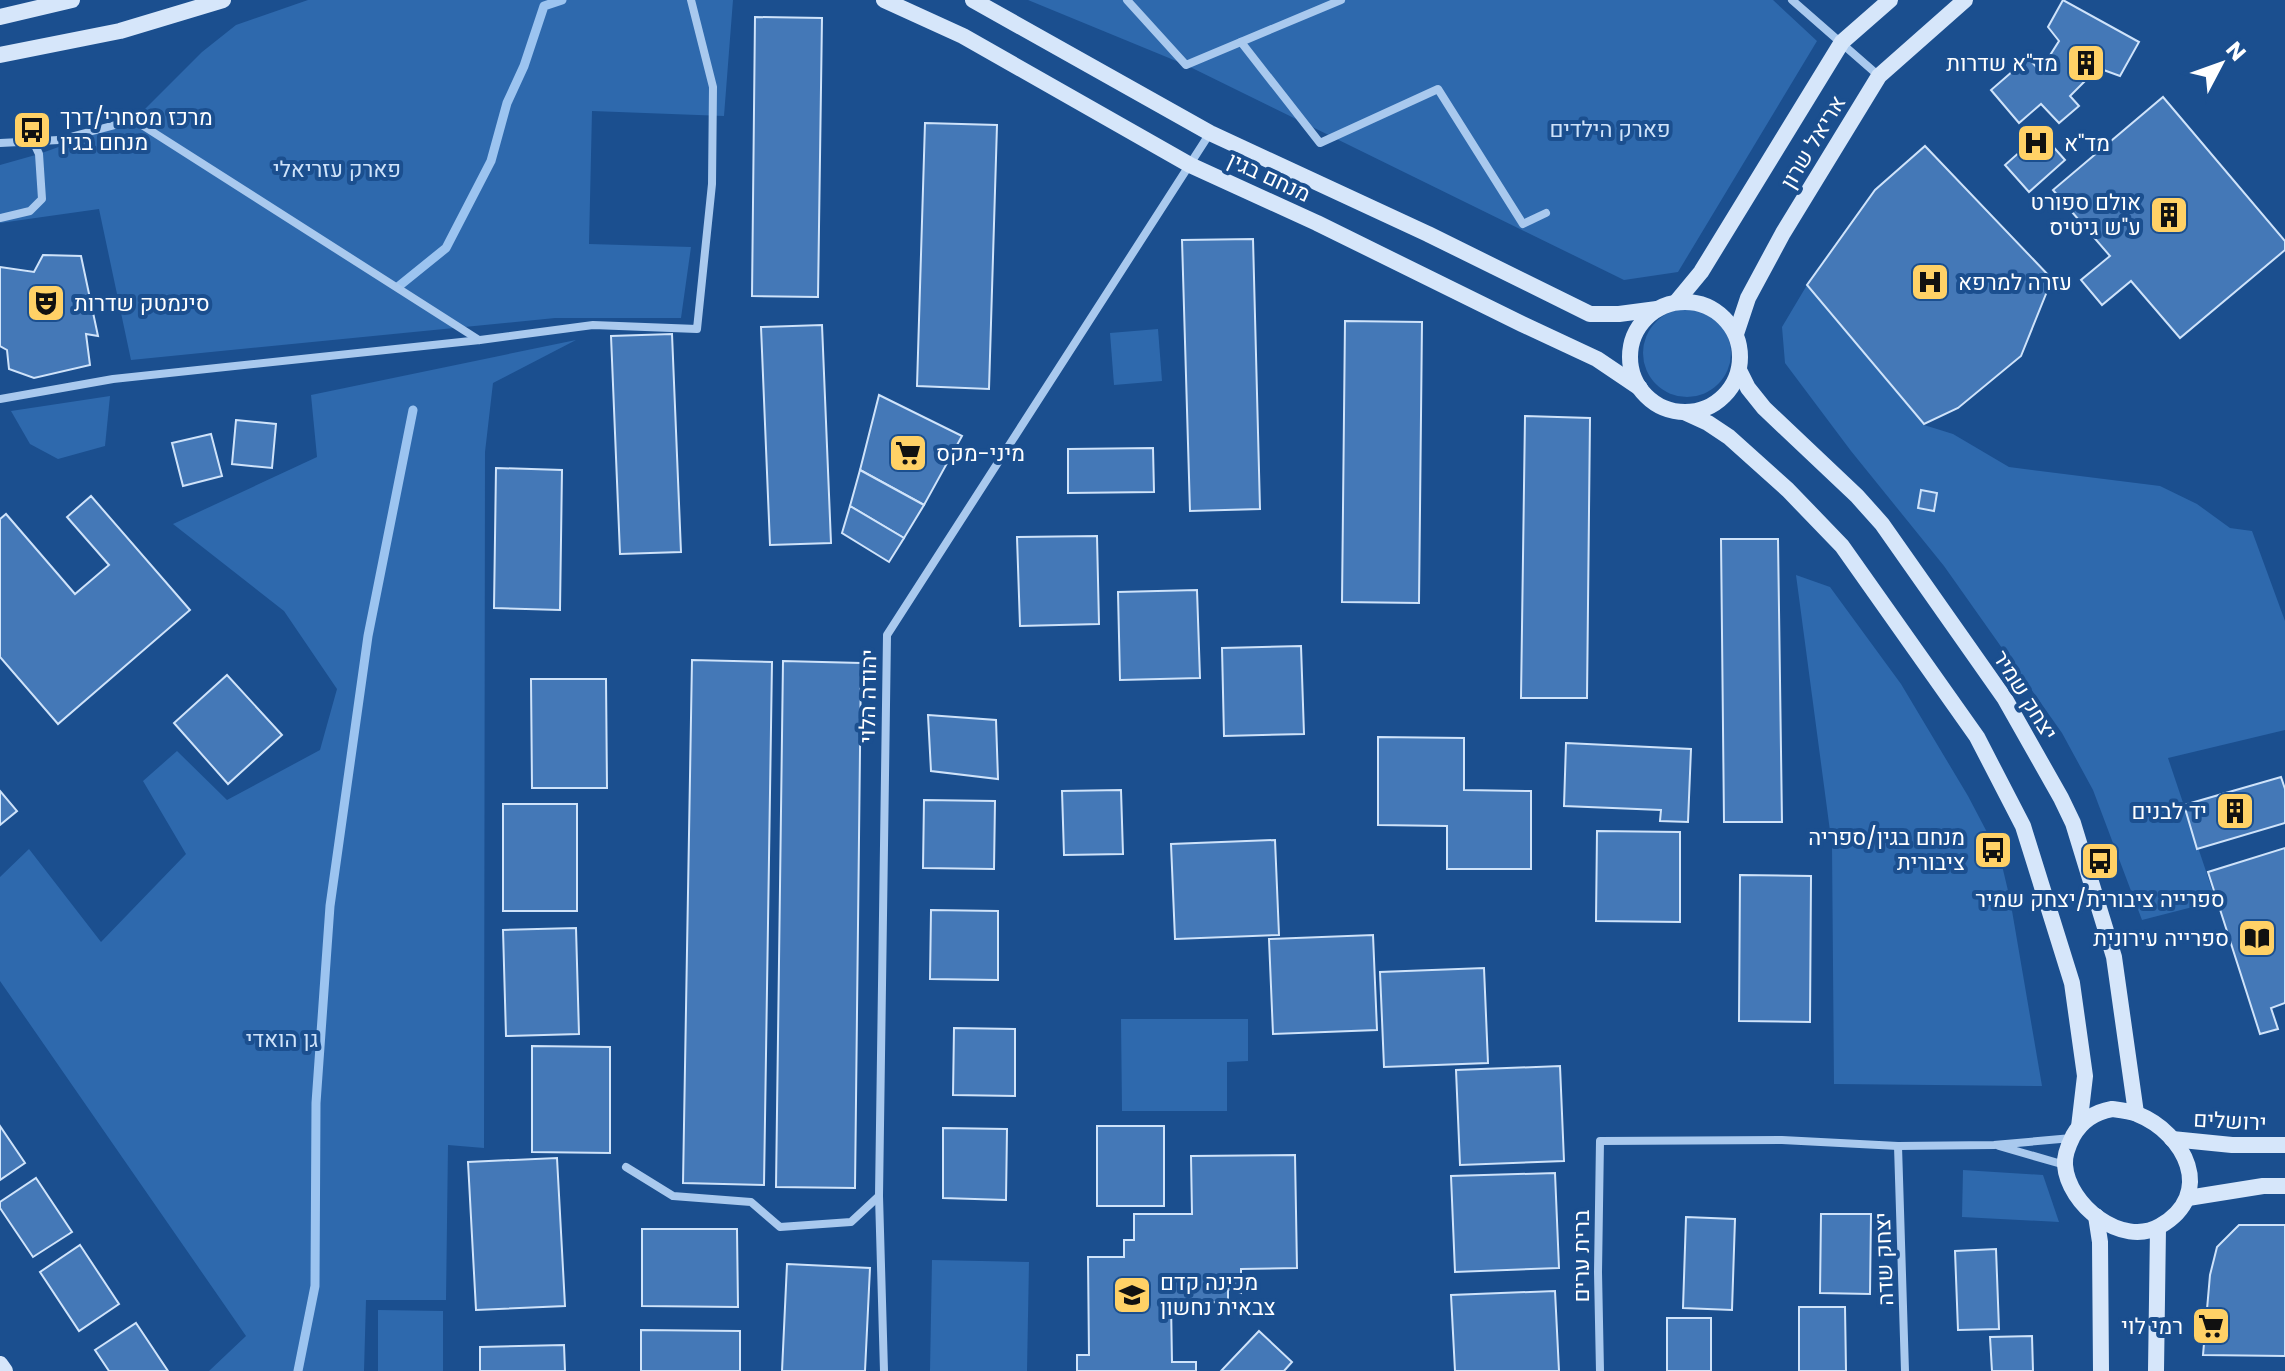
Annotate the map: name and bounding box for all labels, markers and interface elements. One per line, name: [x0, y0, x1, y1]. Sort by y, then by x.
north arrow: [2181, 24, 2261, 104]
text: N: [2219, 35, 2253, 68]
building icon: מד"א שדרות: [2065, 42, 2107, 84]
place label: מד"א שדרות: [1946, 48, 2058, 79]
street label: אריאל שרון: [1773, 89, 1853, 195]
place label: מרכז מסחרי/דרך מנחם בגין: [60, 102, 213, 158]
bus stop icon: מרכז מסחרי/דרך מנחם בגין: [11, 109, 53, 151]
park label: פארק הילדים: [1549, 114, 1671, 145]
hospital icon: מד"א: [2015, 122, 2057, 164]
place label: מד"א: [2064, 128, 2110, 159]
street label: מנחם בגין: [1222, 144, 1316, 210]
park label: פארק עזריאלי: [273, 154, 401, 185]
place label: אולם ספורט ע"ש גיטיס: [2031, 187, 2141, 243]
building icon: אולם ספורט ע"ש גיטיס: [2148, 194, 2190, 236]
hospital icon: עזרה למרפא: [1909, 261, 1951, 303]
place label: עזרה למרפא: [1958, 267, 2072, 298]
theatre icon: סינמטק שדרות: [25, 282, 67, 324]
place label: סינמטק שדרות: [74, 288, 210, 319]
supermarket icon: מיני-מקס: [887, 432, 929, 474]
place label: מיני-מקס: [936, 438, 1025, 469]
street label: יצחק שמיר: [1985, 644, 2065, 746]
street label: יהודה הלוי: [852, 649, 884, 743]
building icon: יד לבנים: [2214, 790, 2256, 832]
place label: יד לבנים: [2132, 796, 2207, 827]
place label: מנחם בגין/ספריה ציבורית: [1808, 822, 1965, 878]
bus stop icon: מנחם בגין/ספריה ציבורית: [1972, 829, 2014, 871]
bus stop icon: ספרייה ציבורית/יצחק שמיר: [2079, 840, 2121, 882]
place label: ספרייה ציבורית/יצחק שמיר: [1975, 884, 2225, 915]
library icon: ספרייה עירונית: [2236, 917, 2278, 959]
place label: ספרייה עירונית: [2093, 923, 2229, 954]
park label: גן הואדי: [246, 1024, 318, 1055]
street label: ירושלים: [2193, 1104, 2267, 1138]
street label: ברית ערים: [1566, 1209, 1597, 1302]
street label: יצחק שדה: [1867, 1212, 1901, 1306]
place label: מכינה קדם צבאית נחשון: [1160, 1267, 1276, 1323]
school or university icon: מכינה קדם צבאית נחשון: [1111, 1274, 1153, 1316]
supermarket icon: רמי לוי: [2190, 1305, 2232, 1347]
place label: רמי לוי: [2121, 1311, 2183, 1342]

